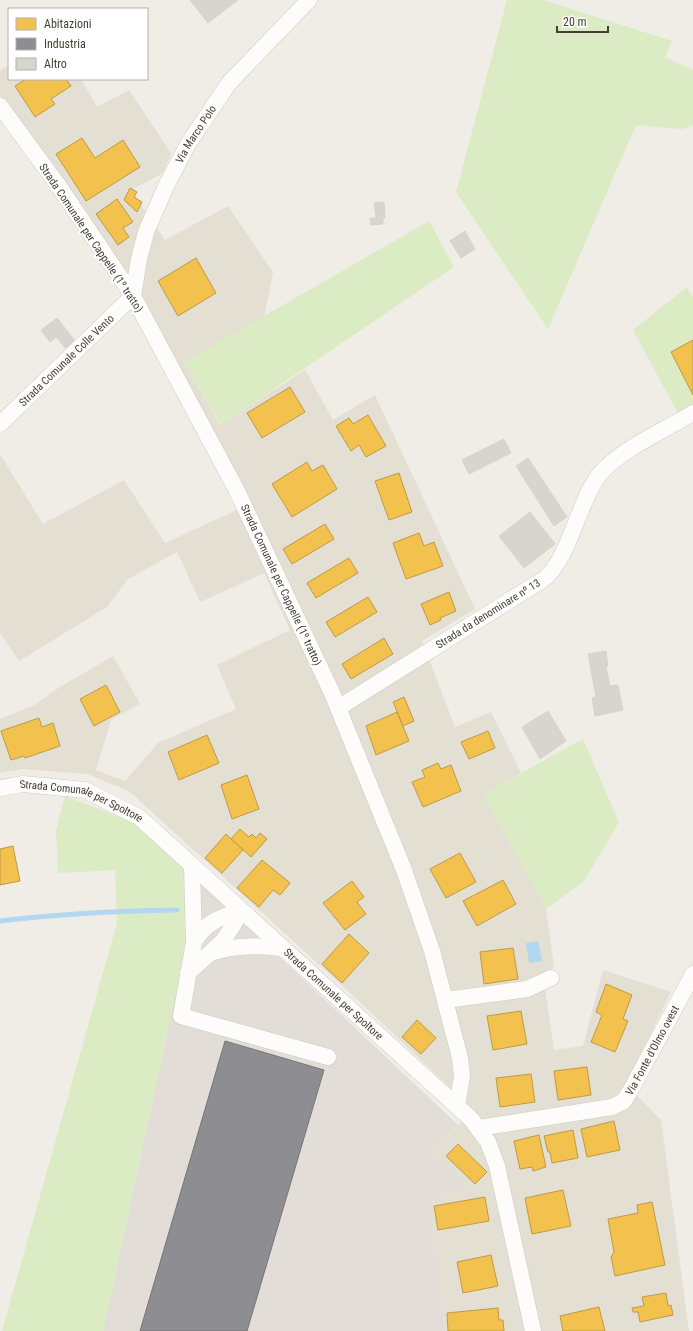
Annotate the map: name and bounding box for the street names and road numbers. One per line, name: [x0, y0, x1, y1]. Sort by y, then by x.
street label: Via Marco Polo: [173, 102, 219, 165]
street label: Strada Comunale per Cappelle (1º tratto): [36, 161, 146, 315]
street label: Strada Comunale Colle Vento: [16, 311, 117, 409]
street label: Strada Comunale per Cappelle (1º tratto): [238, 502, 324, 668]
street label: Strada da denominare nº 13: [433, 576, 543, 652]
street label: Strada Comunale per Spoltore: [19, 777, 146, 824]
street label: Strada Comunale per Spoltore: [281, 946, 386, 1042]
street label: Via Fonte d'Olmo ovest: [623, 1003, 681, 1098]

